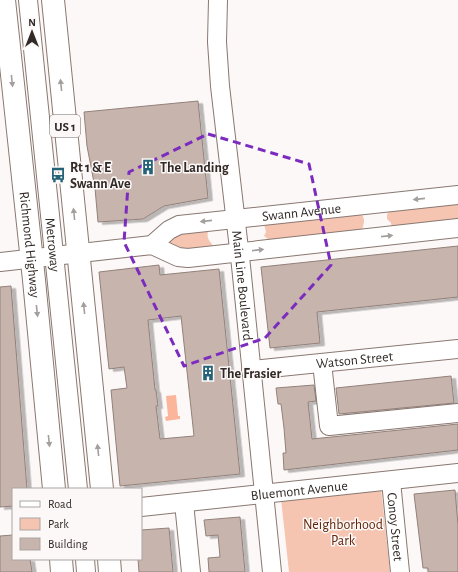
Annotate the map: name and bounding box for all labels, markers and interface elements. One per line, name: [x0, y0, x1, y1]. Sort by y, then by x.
north arrow: [12, 12, 52, 52]
text: N: [28, 17, 36, 28]
one-way arrow: [9, 75, 16, 87]
one-way arrow: [58, 79, 64, 91]
road number: US 1: [50, 115, 80, 137]
building icon: The Landing: [139, 158, 157, 176]
place label: Rt 1 & E Swann Ave: [70, 161, 131, 191]
place label: The Landing: [160, 161, 230, 175]
bus stop icon: Rt 1 & E Swann Ave: [49, 166, 67, 184]
street label: Richmond Highway: [17, 191, 42, 298]
one-way arrow: [413, 196, 425, 202]
street label: Swann Avenue: [261, 202, 342, 224]
one-way arrow: [71, 208, 78, 220]
street label: Metroway: [42, 217, 62, 273]
one-way arrow: [200, 218, 212, 225]
street label: Main Line Boulevard: [229, 230, 255, 341]
one-way arrow: [381, 233, 393, 239]
one-way arrow: [252, 246, 264, 253]
one-way arrow: [80, 302, 87, 314]
one-way arrow: [34, 305, 40, 317]
street label: Watson Street: [315, 350, 394, 371]
building icon: The Frasier: [199, 364, 217, 382]
place label: The Frasier: [220, 367, 281, 381]
one-way arrow: [46, 435, 53, 447]
one-way arrow: [95, 444, 101, 456]
street label: Bluemont Avenue: [250, 479, 348, 503]
legend: [12, 488, 142, 560]
street label: Conoy Street: [384, 492, 405, 562]
text: Road: [48, 498, 72, 510]
text: Park: [48, 518, 69, 530]
park label: Neighborhood Park: [303, 518, 383, 548]
text: Building: [48, 538, 88, 550]

